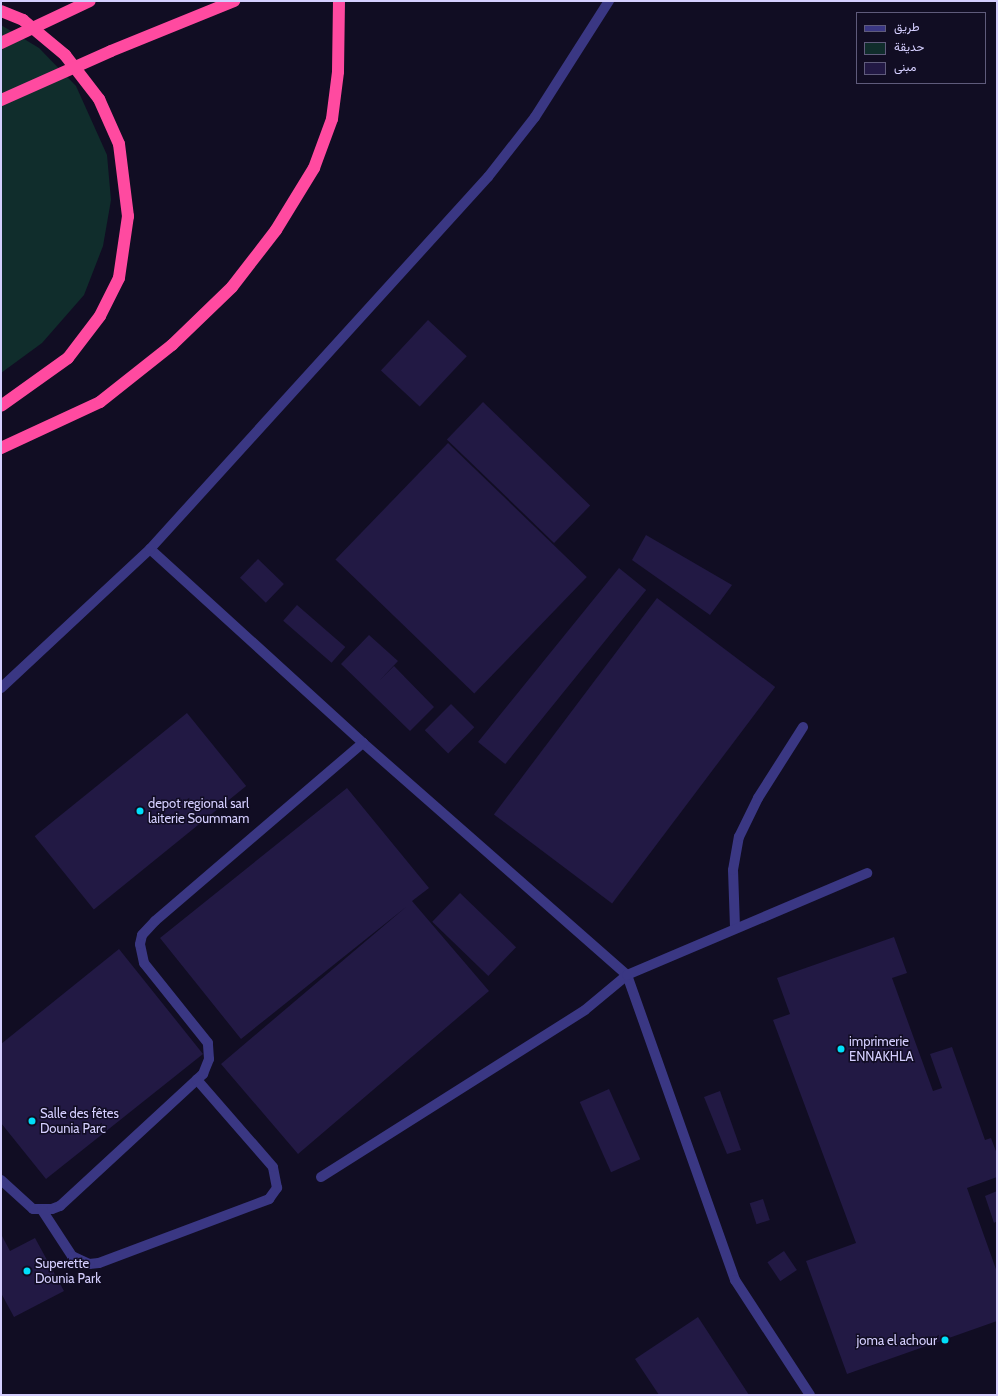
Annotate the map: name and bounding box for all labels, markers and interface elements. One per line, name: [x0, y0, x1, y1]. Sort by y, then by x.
legend: [856, 12, 986, 84]
text: طريق: [894, 19, 919, 34]
text: حديقة: [894, 39, 924, 54]
text: مبنى: [894, 59, 916, 74]
place label: depot regional sarl laiterie Soummam: [148, 796, 249, 827]
marker: depot regional sarl laiterie Soummam: [135, 806, 145, 816]
place label: imprimerie ENNAKHLA: [849, 1034, 914, 1065]
marker: imprimerie ENNAKHLA: [836, 1044, 846, 1054]
place label: Salle des fêtes Dounia Parc: [40, 1106, 119, 1137]
marker: Salle des fêtes Dounia Parc: [27, 1116, 37, 1126]
place label: Superette Dounia Park: [35, 1256, 101, 1287]
marker: Superette Dounia Park: [22, 1266, 32, 1276]
place label: joma el achour: [857, 1332, 937, 1348]
marker: joma el achour: [940, 1335, 950, 1345]

